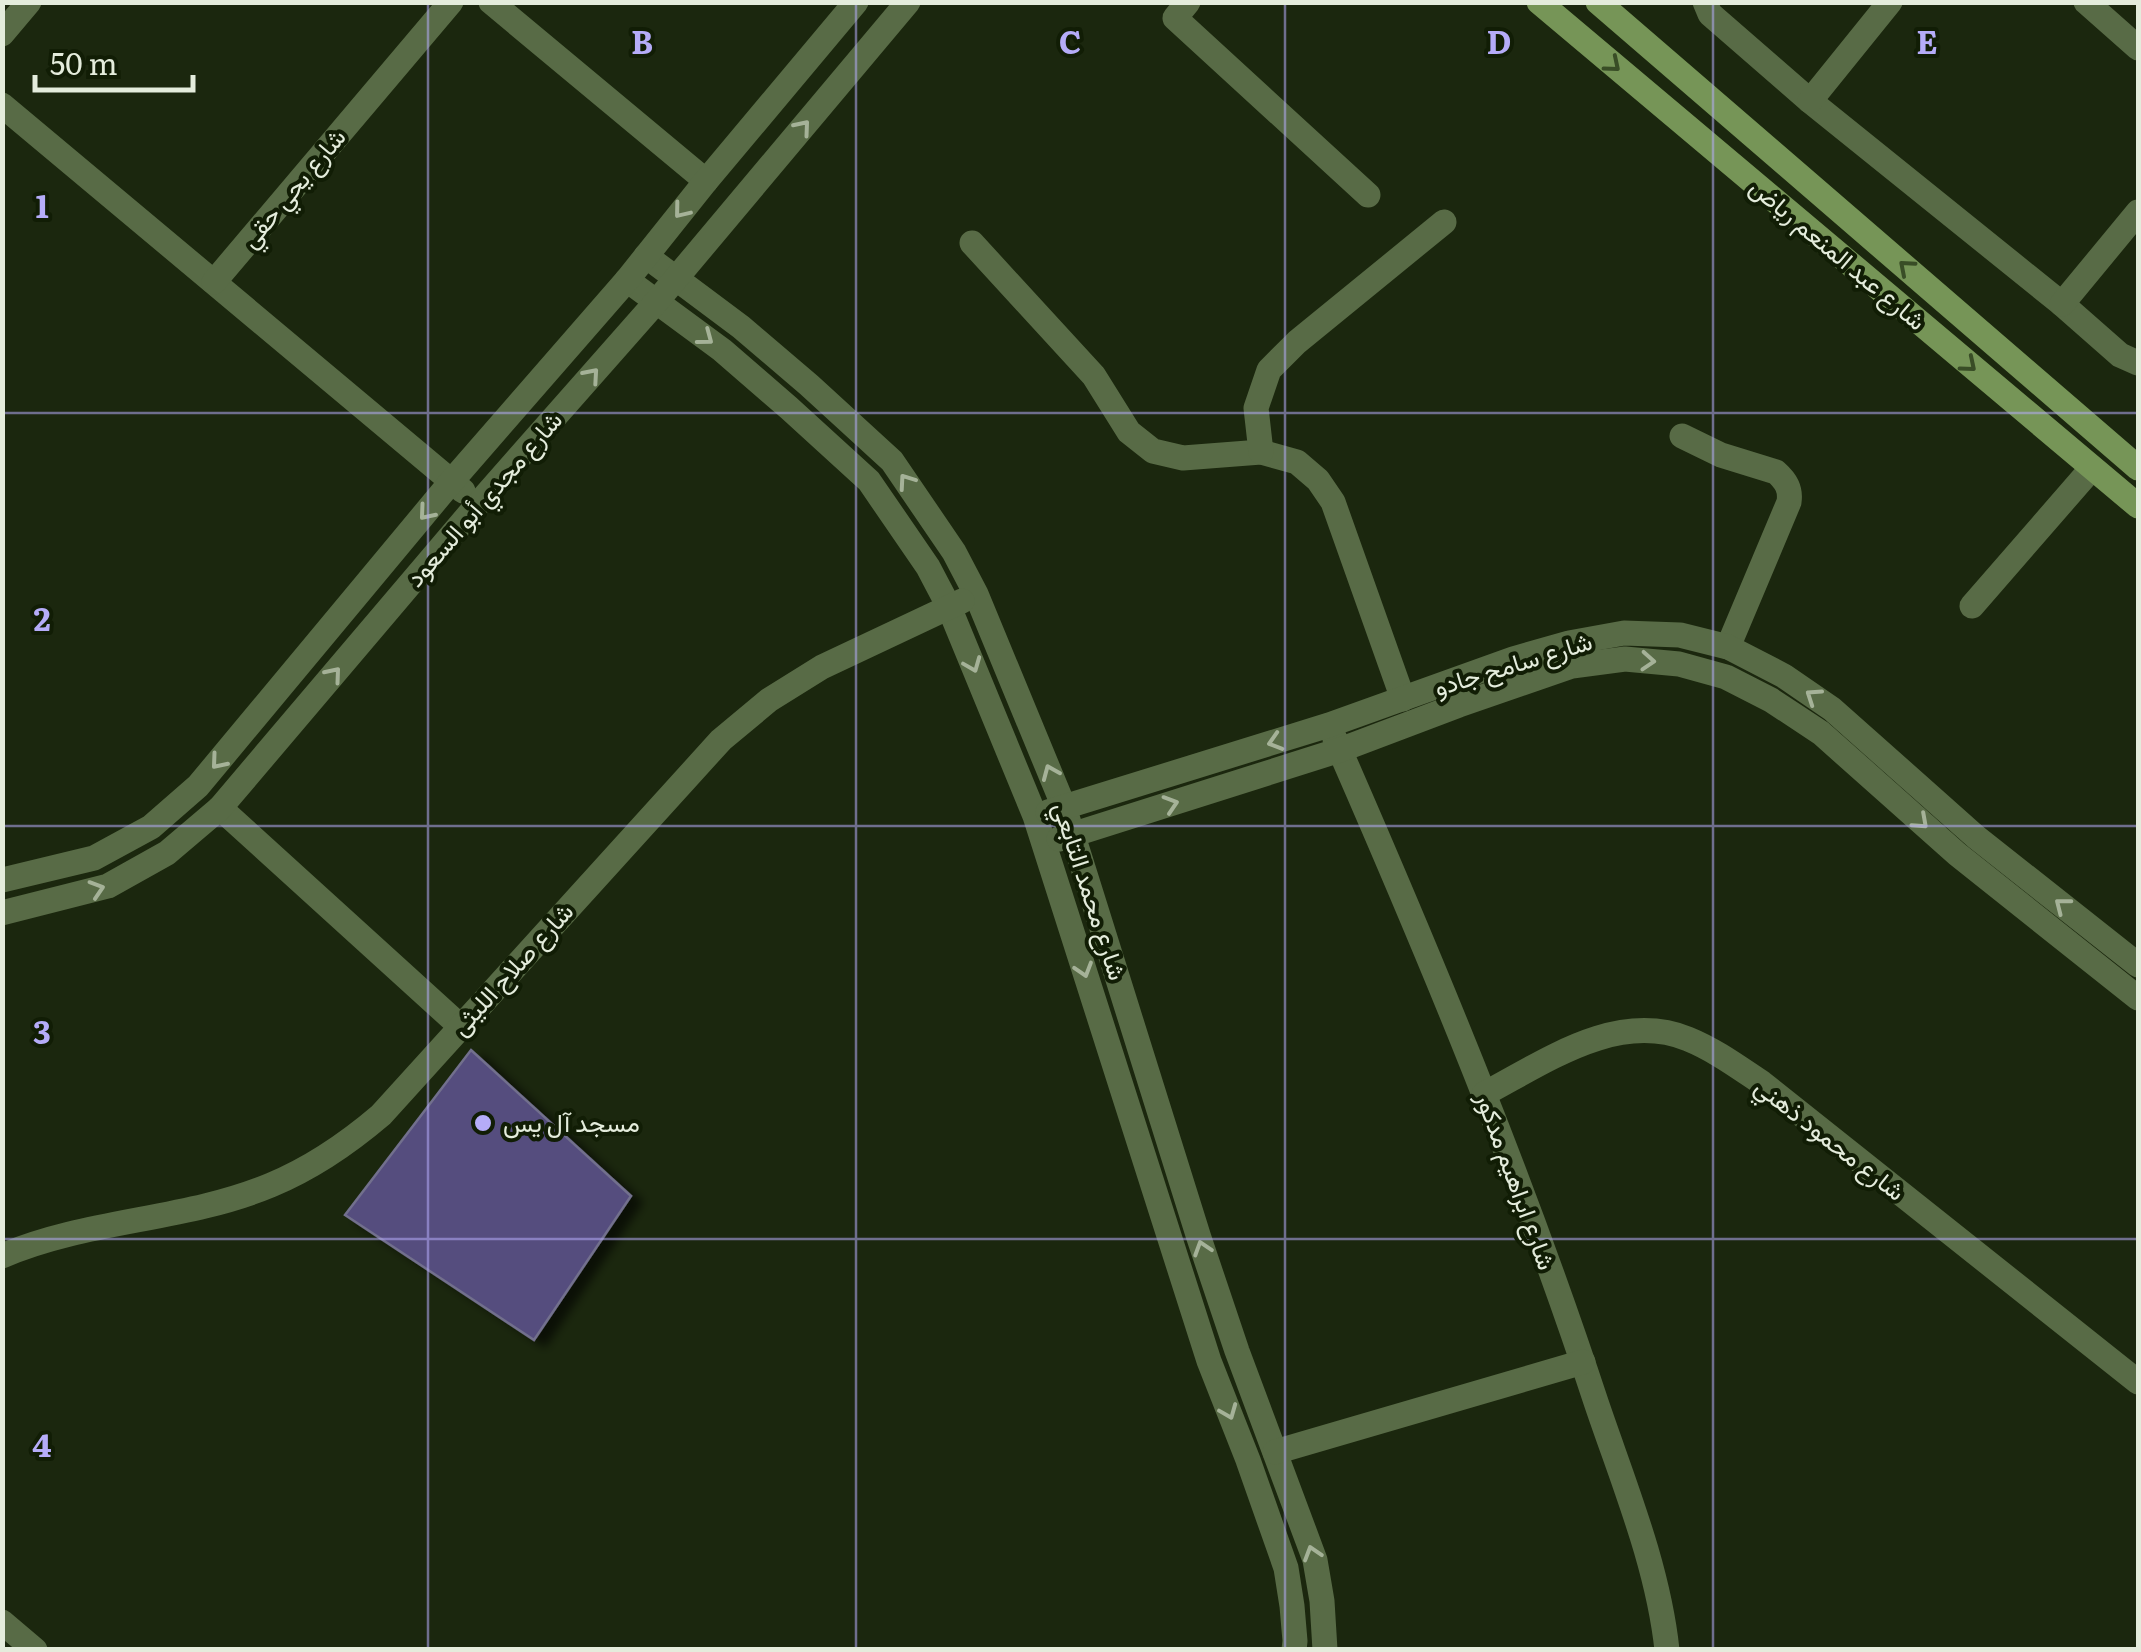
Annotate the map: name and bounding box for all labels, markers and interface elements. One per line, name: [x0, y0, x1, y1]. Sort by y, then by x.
text: B: [631, 16, 653, 64]
text: C: [1059, 16, 1081, 64]
text: D: [1487, 16, 1511, 64]
text: E: [1916, 16, 1938, 64]
scale bar: [35, 30, 192, 92]
text: 50 m: [50, 40, 118, 84]
one-way arrow: [1602, 54, 1620, 72]
street label: شارع يحي حقي: [231, 119, 356, 258]
one-way arrow: [791, 120, 809, 138]
street label: شارع عبد المنعم رياض: [1743, 168, 1935, 338]
text: 1: [35, 180, 49, 228]
one-way arrow: [675, 200, 693, 218]
one-way arrow: [1899, 261, 1917, 279]
one-way arrow: [694, 326, 712, 343]
one-way arrow: [1958, 353, 1976, 371]
one-way arrow: [581, 368, 599, 387]
street label: شارع مجدي أبو السعود: [396, 402, 573, 597]
one-way arrow: [900, 474, 918, 493]
one-way arrow: [420, 501, 438, 519]
text: 2: [33, 593, 51, 641]
street label: شارع سامح جادو: [1429, 621, 1596, 705]
one-way arrow: [1640, 650, 1656, 672]
one-way arrow: [961, 655, 981, 673]
one-way arrow: [323, 667, 341, 685]
one-way arrow: [1806, 690, 1824, 708]
one-way arrow: [1267, 730, 1284, 751]
one-way arrow: [212, 751, 230, 769]
one-way arrow: [1041, 764, 1061, 781]
one-way arrow: [1162, 795, 1179, 816]
street label: شارع محمد التابعي: [1041, 797, 1138, 986]
one-way arrow: [1909, 810, 1928, 828]
one-way arrow: [87, 880, 104, 900]
street label: شارع صلاح الليثى: [441, 893, 581, 1043]
one-way arrow: [2055, 899, 2073, 917]
one-way arrow: [1072, 961, 1093, 978]
text: 3: [33, 1006, 51, 1054]
street label: شارع محمود ذهني: [1745, 1067, 1914, 1212]
street label: شارع ابراهيم مدكور: [1468, 1086, 1567, 1274]
place label: مسجد آل يس: [503, 1103, 640, 1140]
marker: مسجد آل يس: [472, 1112, 494, 1134]
one-way arrow: [1194, 1240, 1214, 1257]
one-way arrow: [1217, 1402, 1237, 1420]
text: 4: [32, 1419, 52, 1467]
one-way arrow: [1303, 1546, 1324, 1563]

